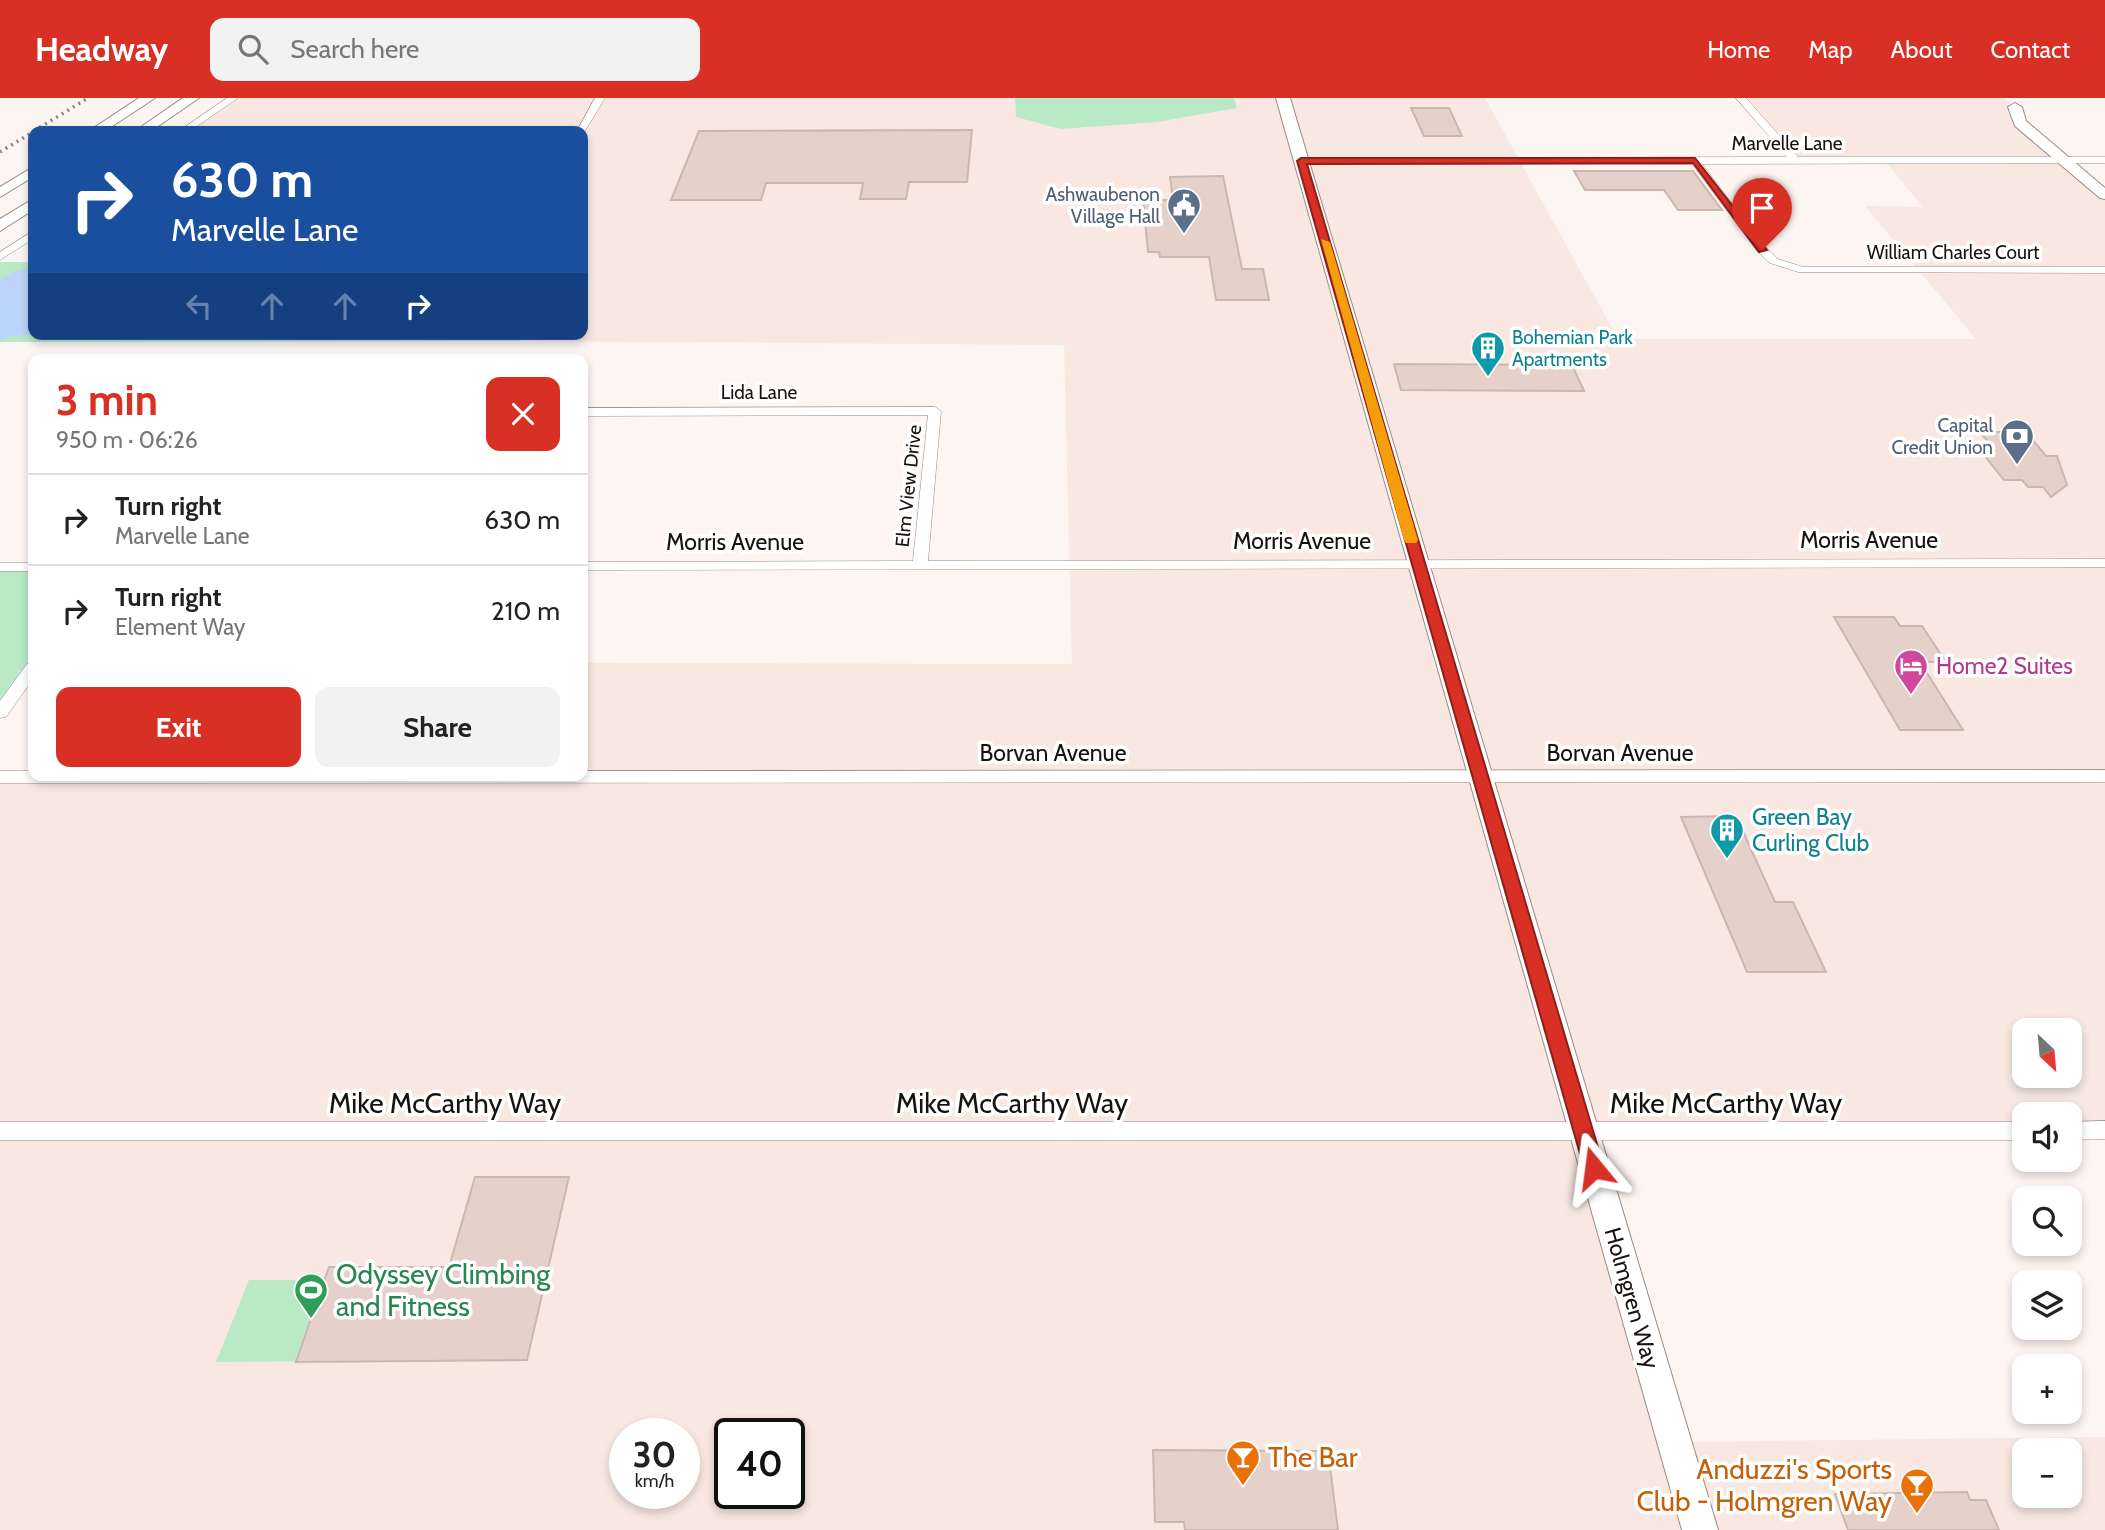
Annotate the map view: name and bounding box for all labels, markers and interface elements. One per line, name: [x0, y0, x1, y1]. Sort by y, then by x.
search box: [210, 18, 700, 81]
text: Headway: [35, 29, 168, 69]
icon: search: [234, 30, 272, 68]
text: Search here: [290, 33, 419, 65]
text: Home: [1707, 35, 1770, 64]
text: Map: [1808, 35, 1853, 64]
text: About: [1891, 35, 1953, 64]
text: Contact: [1991, 35, 2070, 64]
street label: Marvelle Lane: [1731, 132, 1843, 155]
text: 630 m: [171, 150, 313, 209]
icon: right: [56, 154, 147, 245]
pin: [1732, 178, 1792, 250]
place label: Ashwaubenon Village Hall: [1046, 183, 1161, 228]
public building icon: Ashwaubenon Village Hall: [1165, 186, 1203, 235]
icon: arrive: [1743, 189, 1781, 227]
text: Marvelle Lane: [171, 210, 358, 249]
street label: William Charles Court: [1867, 241, 2040, 264]
icon: left: [180, 287, 218, 325]
icon: ahead: [253, 287, 291, 325]
icon: ahead: [326, 287, 364, 325]
icon: right: [399, 287, 437, 325]
place label: Bohemian Park Apartments: [1512, 326, 1633, 371]
building icon: Bohemian Park Apartments: [1469, 329, 1507, 378]
text: 3 min: [56, 374, 158, 426]
button: close: [486, 377, 560, 451]
street label: Lida Lane: [721, 381, 798, 404]
place label: Capital Credit Union: [1892, 414, 1994, 459]
bank icon: Capital Credit Union: [1998, 417, 2036, 466]
street label: Elm View Drive: [891, 424, 926, 548]
text: 950 m · 06:26: [56, 426, 198, 454]
text: Turn right: [115, 490, 221, 522]
icon: right: [56, 501, 94, 539]
text: 630 m: [484, 504, 560, 536]
text: Marvelle Lane: [115, 522, 250, 550]
street label: Morris Avenue: [1800, 526, 1938, 554]
street label: Morris Avenue: [1233, 527, 1371, 555]
street label: Morris Avenue: [666, 528, 804, 556]
text: Turn right: [115, 581, 221, 613]
icon: right: [56, 592, 94, 630]
text: 210 m: [491, 595, 560, 627]
text: Element Way: [115, 613, 245, 641]
hotel icon: Home2 Suites: [1892, 647, 1930, 696]
place label: Home2 Suites: [1936, 652, 2073, 680]
button: Exit: [56, 687, 301, 767]
button: Share: [315, 687, 560, 767]
street label: Borvan Avenue: [980, 739, 1127, 767]
street label: Borvan Avenue: [1547, 739, 1694, 767]
place label: Green Bay Curling Club: [1752, 803, 1870, 857]
building icon: Green Bay Curling Club: [1708, 811, 1746, 860]
north arrow: [2012, 1018, 2082, 1088]
map controls: [2012, 1018, 2082, 1508]
street label: Mike McCarthy Way: [329, 1086, 561, 1120]
street label: Mike McCarthy Way: [896, 1086, 1128, 1120]
street label: Mike McCarthy Way: [1610, 1086, 1842, 1120]
button: sound: [2012, 1102, 2082, 1172]
position arrow: [1557, 1131, 1631, 1205]
button: search: [2012, 1186, 2082, 1256]
street label: Holmgren Way: [1598, 1224, 1666, 1372]
place label: Odyssey Climbing and Fitness: [336, 1257, 551, 1323]
button: layers: [2012, 1270, 2082, 1340]
sports icon: Odyssey Climbing and Fitness: [292, 1271, 330, 1320]
button: +: [2012, 1354, 2082, 1424]
speed limit sign: 40: [714, 1418, 805, 1509]
text: 30: [633, 1433, 676, 1476]
bar icon: The Bar: [1224, 1438, 1262, 1487]
button: −: [2012, 1438, 2082, 1508]
place label: The Bar: [1268, 1440, 1358, 1474]
place label: Anduzzi's Sports Club - Holmgren Way: [1636, 1452, 1892, 1518]
bar icon: Anduzzi's Sports Club - Holmgren Way: [1898, 1466, 1936, 1515]
text: km/h: [635, 1470, 674, 1492]

